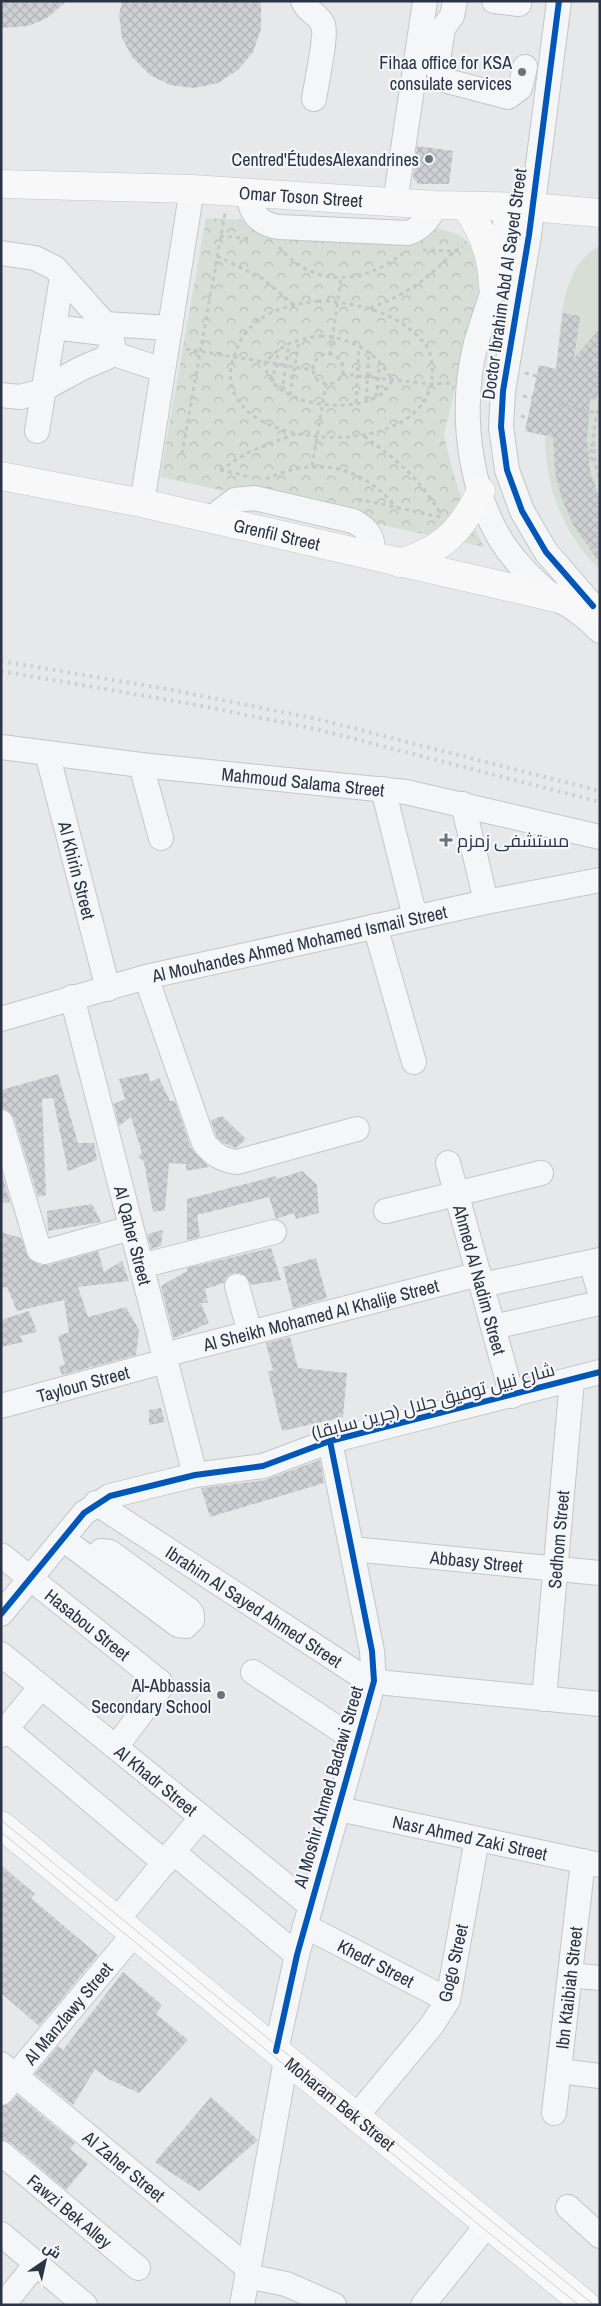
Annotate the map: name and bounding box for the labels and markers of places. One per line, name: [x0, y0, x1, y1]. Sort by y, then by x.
place label: Fihaa office for KSA consulate services: [379, 50, 512, 96]
marker: Fihaa office for KSA consulate services: [516, 66, 528, 78]
place label: Centred'ÉtudesAlexandrines: [232, 147, 419, 172]
marker: Centred'ÉtudesAlexandrines: [423, 153, 435, 165]
place label: مستشفى زمزم: [457, 828, 569, 853]
marker: مستشفى زمزم: [439, 833, 453, 847]
place label: Al-Abbassia Secondary School: [91, 1673, 211, 1719]
marker: Al-Abbassia Secondary School: [215, 1689, 227, 1701]

